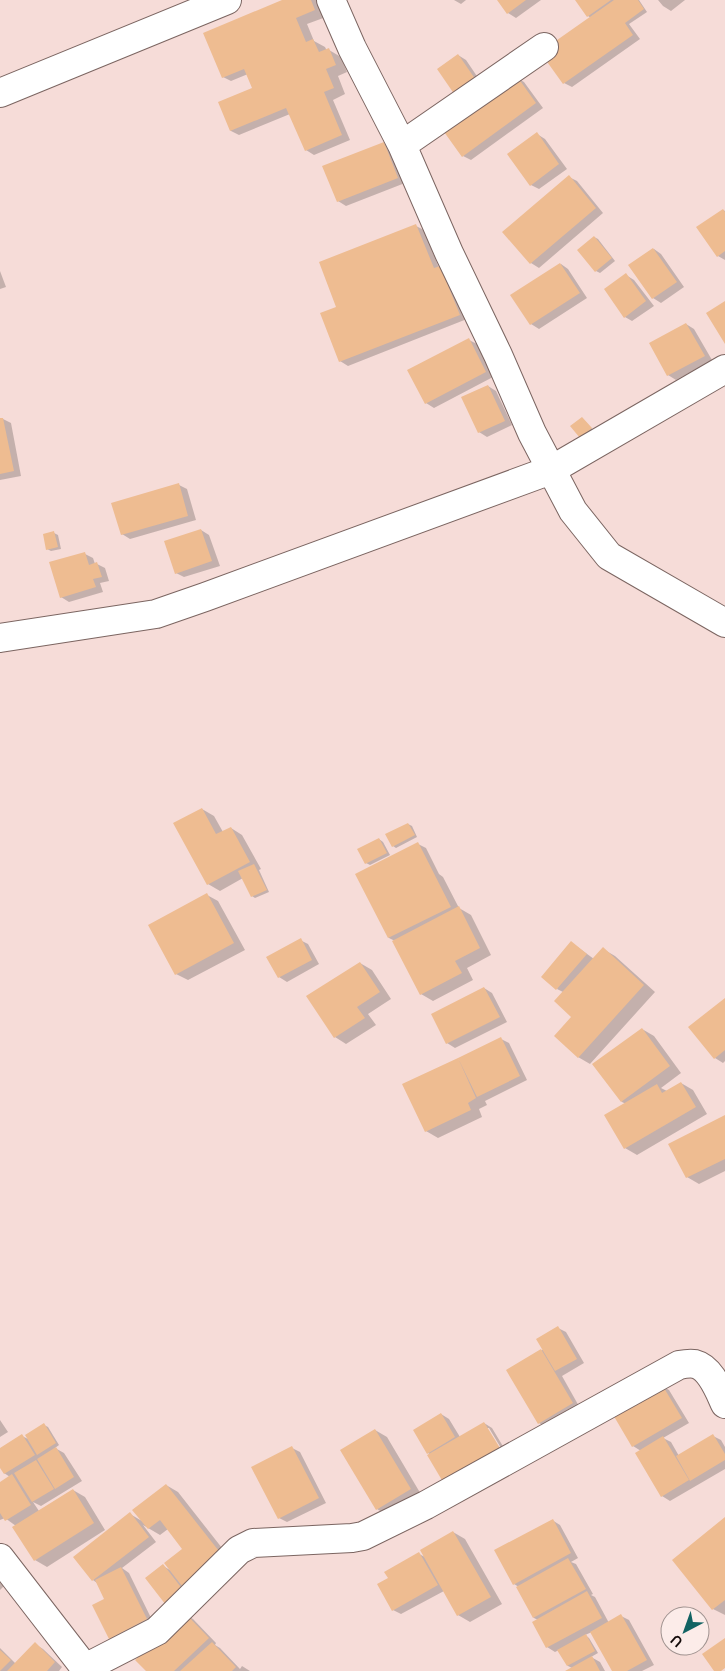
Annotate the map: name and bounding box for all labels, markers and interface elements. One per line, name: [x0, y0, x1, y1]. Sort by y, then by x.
north arrow: [660, 1606, 710, 1656]
text: U: [667, 1631, 686, 1651]

